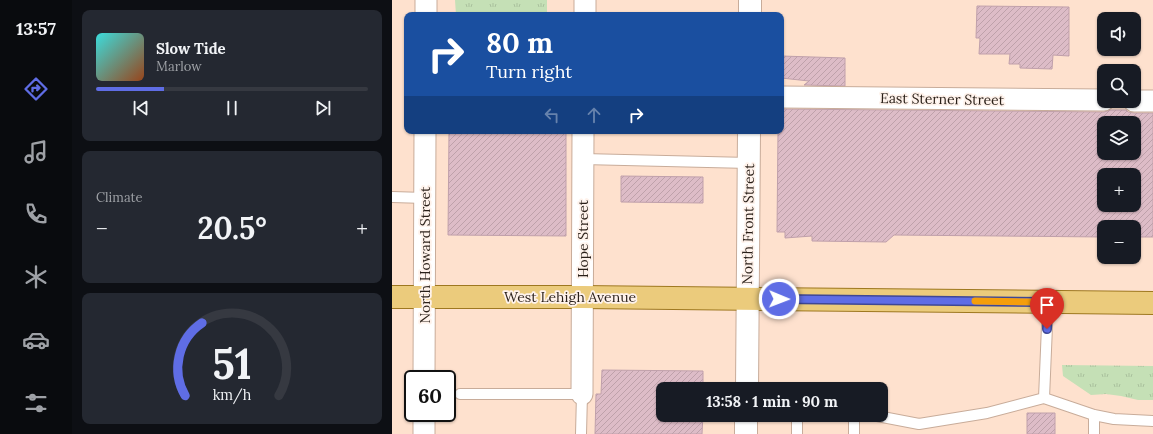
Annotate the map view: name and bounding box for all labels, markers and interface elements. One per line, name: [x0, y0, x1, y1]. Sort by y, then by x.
map controls: [1097, 12, 1141, 264]
button: sound: [1097, 12, 1141, 56]
text: 13:57: [16, 17, 56, 40]
text: 80 m: [486, 25, 553, 61]
icon: right: [420, 28, 472, 80]
text: Slow Tide: [156, 39, 226, 58]
text: Marlow: [156, 58, 202, 75]
text: Turn right: [486, 60, 572, 83]
button: search: [1097, 64, 1141, 108]
icon: directions: [22, 75, 50, 103]
street label: East Sterner Street: [880, 89, 1005, 109]
icon: previous: [130, 97, 152, 119]
icon: pause: [221, 97, 243, 119]
icon: next: [312, 97, 334, 119]
icon: left: [541, 104, 563, 126]
icon: ahead: [583, 104, 605, 126]
icon: right: [625, 104, 647, 126]
button: layers: [1097, 116, 1141, 160]
icon: music: [22, 138, 50, 166]
street label: North Front Street: [738, 163, 758, 285]
button: +: [1097, 168, 1141, 212]
street label: North Howard Street: [416, 186, 434, 324]
text: Climate: [96, 189, 143, 206]
street label: Hope Street: [574, 199, 592, 278]
icon: phone: [22, 200, 50, 228]
text: 20.5°: [197, 209, 267, 247]
text: −: [96, 214, 108, 242]
text: +: [356, 214, 368, 242]
button: −: [1097, 220, 1141, 264]
icon: climate: [22, 263, 50, 291]
position arrow: [758, 278, 800, 320]
street label: West Lehigh Avenue: [504, 288, 637, 306]
pin: [1030, 288, 1064, 329]
icon: arrive: [1036, 294, 1058, 316]
icon: car: [22, 326, 50, 354]
text: 51: [212, 337, 252, 390]
speed limit sign: 60: [404, 370, 456, 422]
text: km/h: [213, 386, 252, 405]
icon: filters: [22, 389, 50, 417]
text: 13:58 · 1 min · 90 m: [706, 392, 838, 411]

